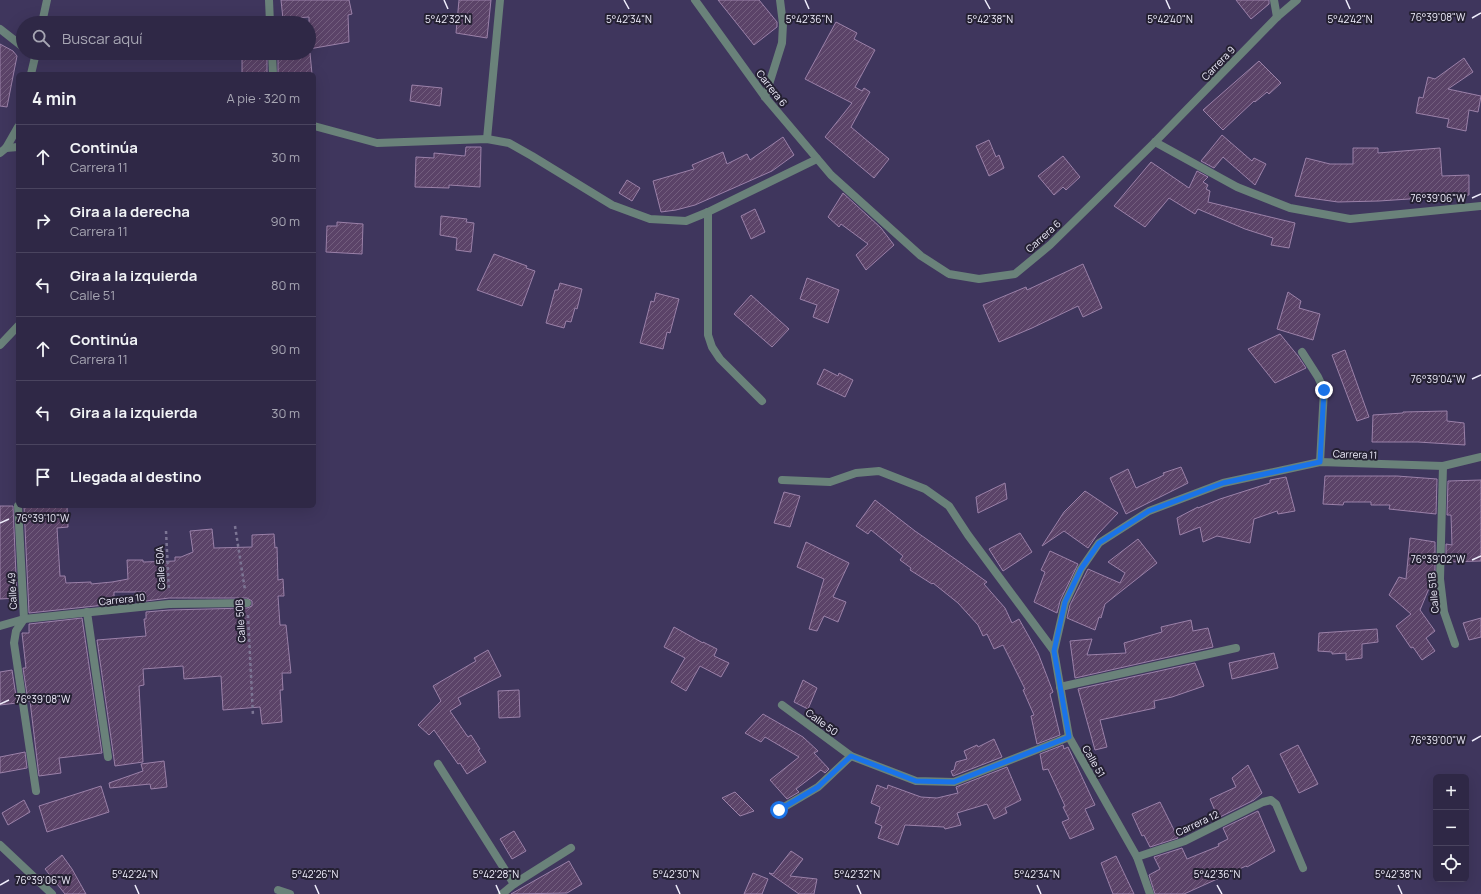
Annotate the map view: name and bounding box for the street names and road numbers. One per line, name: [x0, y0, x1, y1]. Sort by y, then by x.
street label: Carrera 9: [1198, 43, 1238, 83]
street label: Carrera 6: [753, 67, 791, 109]
street label: Carrera 6: [1022, 216, 1064, 256]
street label: Carrera 11: [1333, 446, 1377, 462]
street label: Calle 50A: [152, 545, 168, 590]
street label: Calle 49: [4, 572, 20, 610]
street label: Calle 51B: [1424, 572, 1442, 614]
street label: Carrera 10: [98, 590, 146, 608]
street label: Calle 50B: [232, 599, 248, 643]
street label: Calle 50: [803, 705, 841, 739]
street label: Calle 51: [1079, 742, 1109, 780]
street label: Carrera 12: [1173, 807, 1221, 839]

